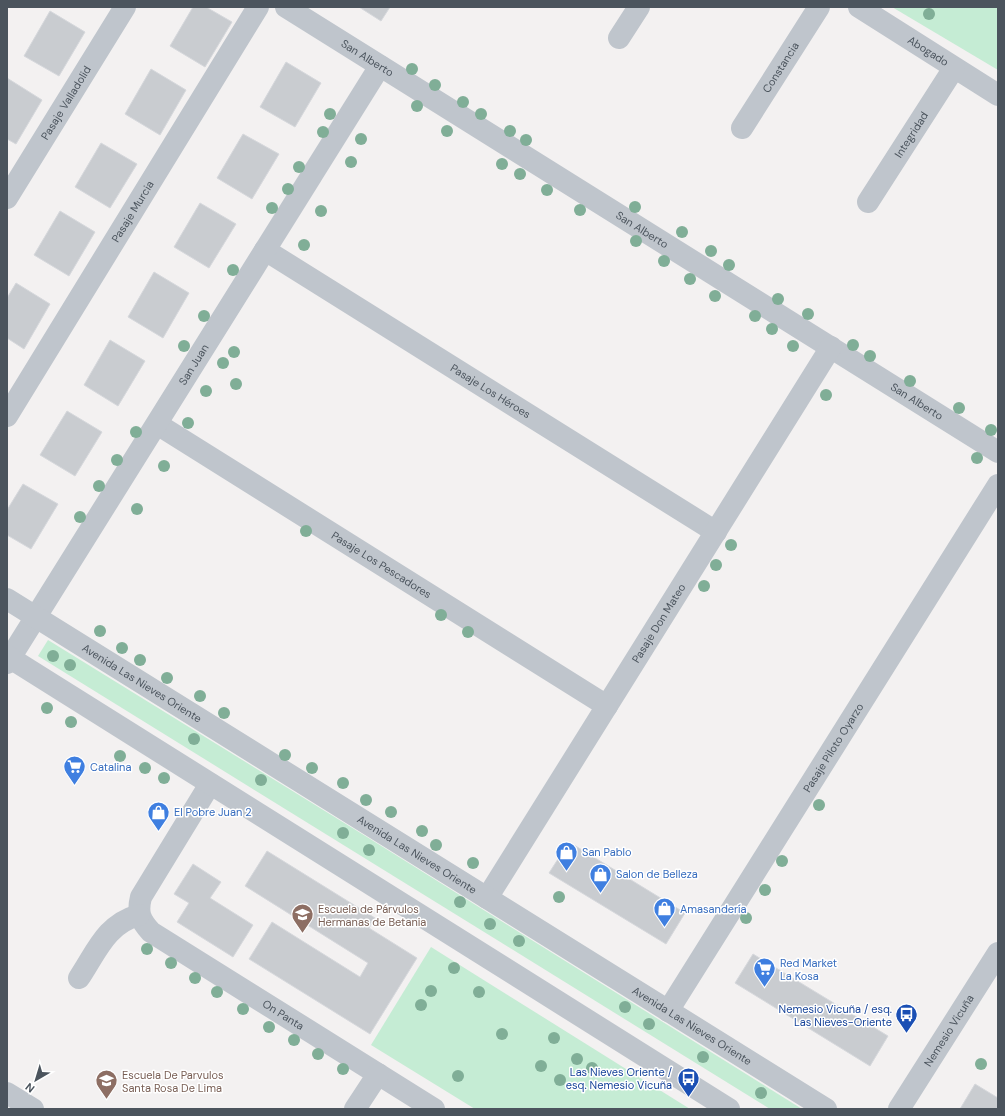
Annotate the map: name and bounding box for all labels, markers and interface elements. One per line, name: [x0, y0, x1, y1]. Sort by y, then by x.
street label: Abogado: [905, 33, 951, 69]
street label: San Alberto: [339, 36, 396, 80]
street label: Constancia: [759, 39, 802, 95]
street label: Pasaje Valladolid: [38, 63, 94, 142]
street label: Integridad: [891, 109, 931, 160]
street label: Pasaje Murcia: [108, 178, 157, 245]
street label: San Alberto: [613, 208, 671, 251]
street label: San Juan: [175, 341, 212, 388]
street label: Pasaje Los Héroes: [448, 361, 533, 421]
street label: San Alberto: [888, 380, 946, 423]
street label: Pasaje Los Pescadores: [329, 528, 434, 601]
street label: Pasaje Don Mateo: [629, 581, 689, 665]
street label: Avenida Las Nieves Oriente: [80, 641, 204, 726]
street label: Pasaje Piloto Oyarzo: [800, 700, 867, 795]
supermarket icon: Catalina: [62, 754, 88, 787]
place label: Catalina: [90, 760, 131, 774]
shop icon: El Pobre Juan 2: [145, 799, 171, 832]
place label: El Pobre Juan 2: [174, 805, 251, 819]
street label: Avenida Las Nieves Oriente: [355, 812, 479, 897]
shop icon: San Pablo: [554, 839, 580, 872]
place label: San Pablo: [582, 845, 632, 859]
shop icon: Salon de Belleza: [588, 861, 614, 894]
place label: Salon de Belleza: [616, 867, 698, 881]
shop icon: Amasandería: [651, 896, 677, 929]
school or university icon: Escuela de Párvulos Hermanas de Betania: [289, 902, 315, 935]
place label: Escuela de Párvulos Hermanas de Betania: [318, 902, 426, 929]
place label: Amasandería: [680, 902, 747, 916]
supermarket icon: Red Market La Kosa: [752, 956, 778, 989]
place label: Red Market La Kosa: [780, 956, 837, 983]
street label: Avenida Las Nieves Oriente: [630, 983, 754, 1068]
street label: Nemesio Vicuña: [921, 992, 977, 1069]
street label: On Panta: [260, 996, 307, 1033]
place label: Nemesio Vicuña / esq. Las Nieves-Oriente: [779, 1002, 892, 1029]
bus stop icon: Nemesio Vicuña / esq. Las Nieves-Oriente: [894, 1002, 920, 1035]
north arrow: [16, 1060, 56, 1100]
place label: Las Nieves Oriente / esq. Nemesio Vicuña: [566, 1065, 672, 1092]
bus stop icon: Las Nieves Oriente / esq. Nemesio Vicuña: [675, 1065, 701, 1098]
school or university icon: Escuela De Parvulos Santa Rosa De Lima: [93, 1068, 119, 1101]
place label: Escuela De Parvulos Santa Rosa De Lima: [122, 1068, 223, 1095]
text: N: [22, 1080, 37, 1096]

